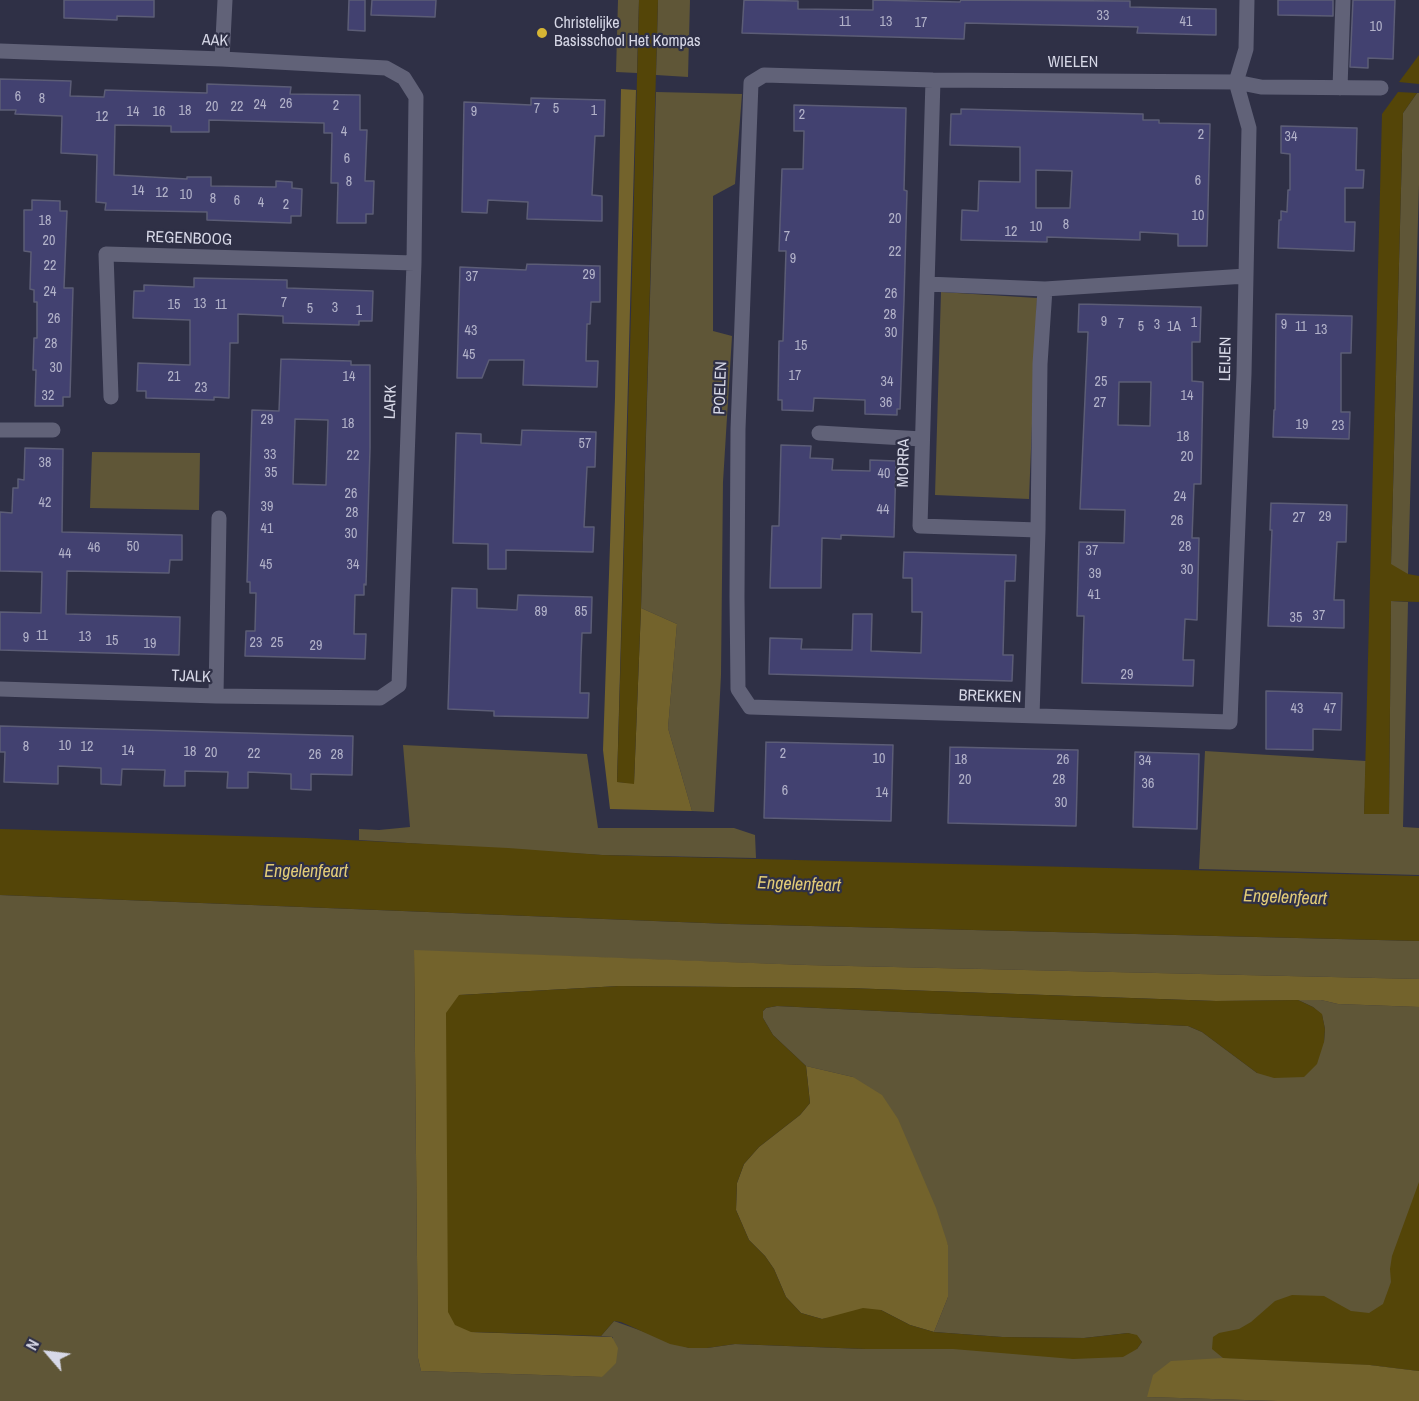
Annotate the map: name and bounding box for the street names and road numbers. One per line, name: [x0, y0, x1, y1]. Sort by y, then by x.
street label: AAK: [202, 31, 228, 51]
street label: WIELEN: [1048, 53, 1098, 73]
street label: REGENBOOG: [146, 228, 232, 250]
street label: LEIJEN: [1216, 337, 1236, 381]
street label: POELEN: [710, 361, 732, 415]
street label: LARK: [381, 385, 401, 419]
street label: MORRA: [894, 438, 914, 488]
street label: TJALK: [171, 667, 211, 687]
street label: BREKKEN: [958, 686, 1022, 708]

